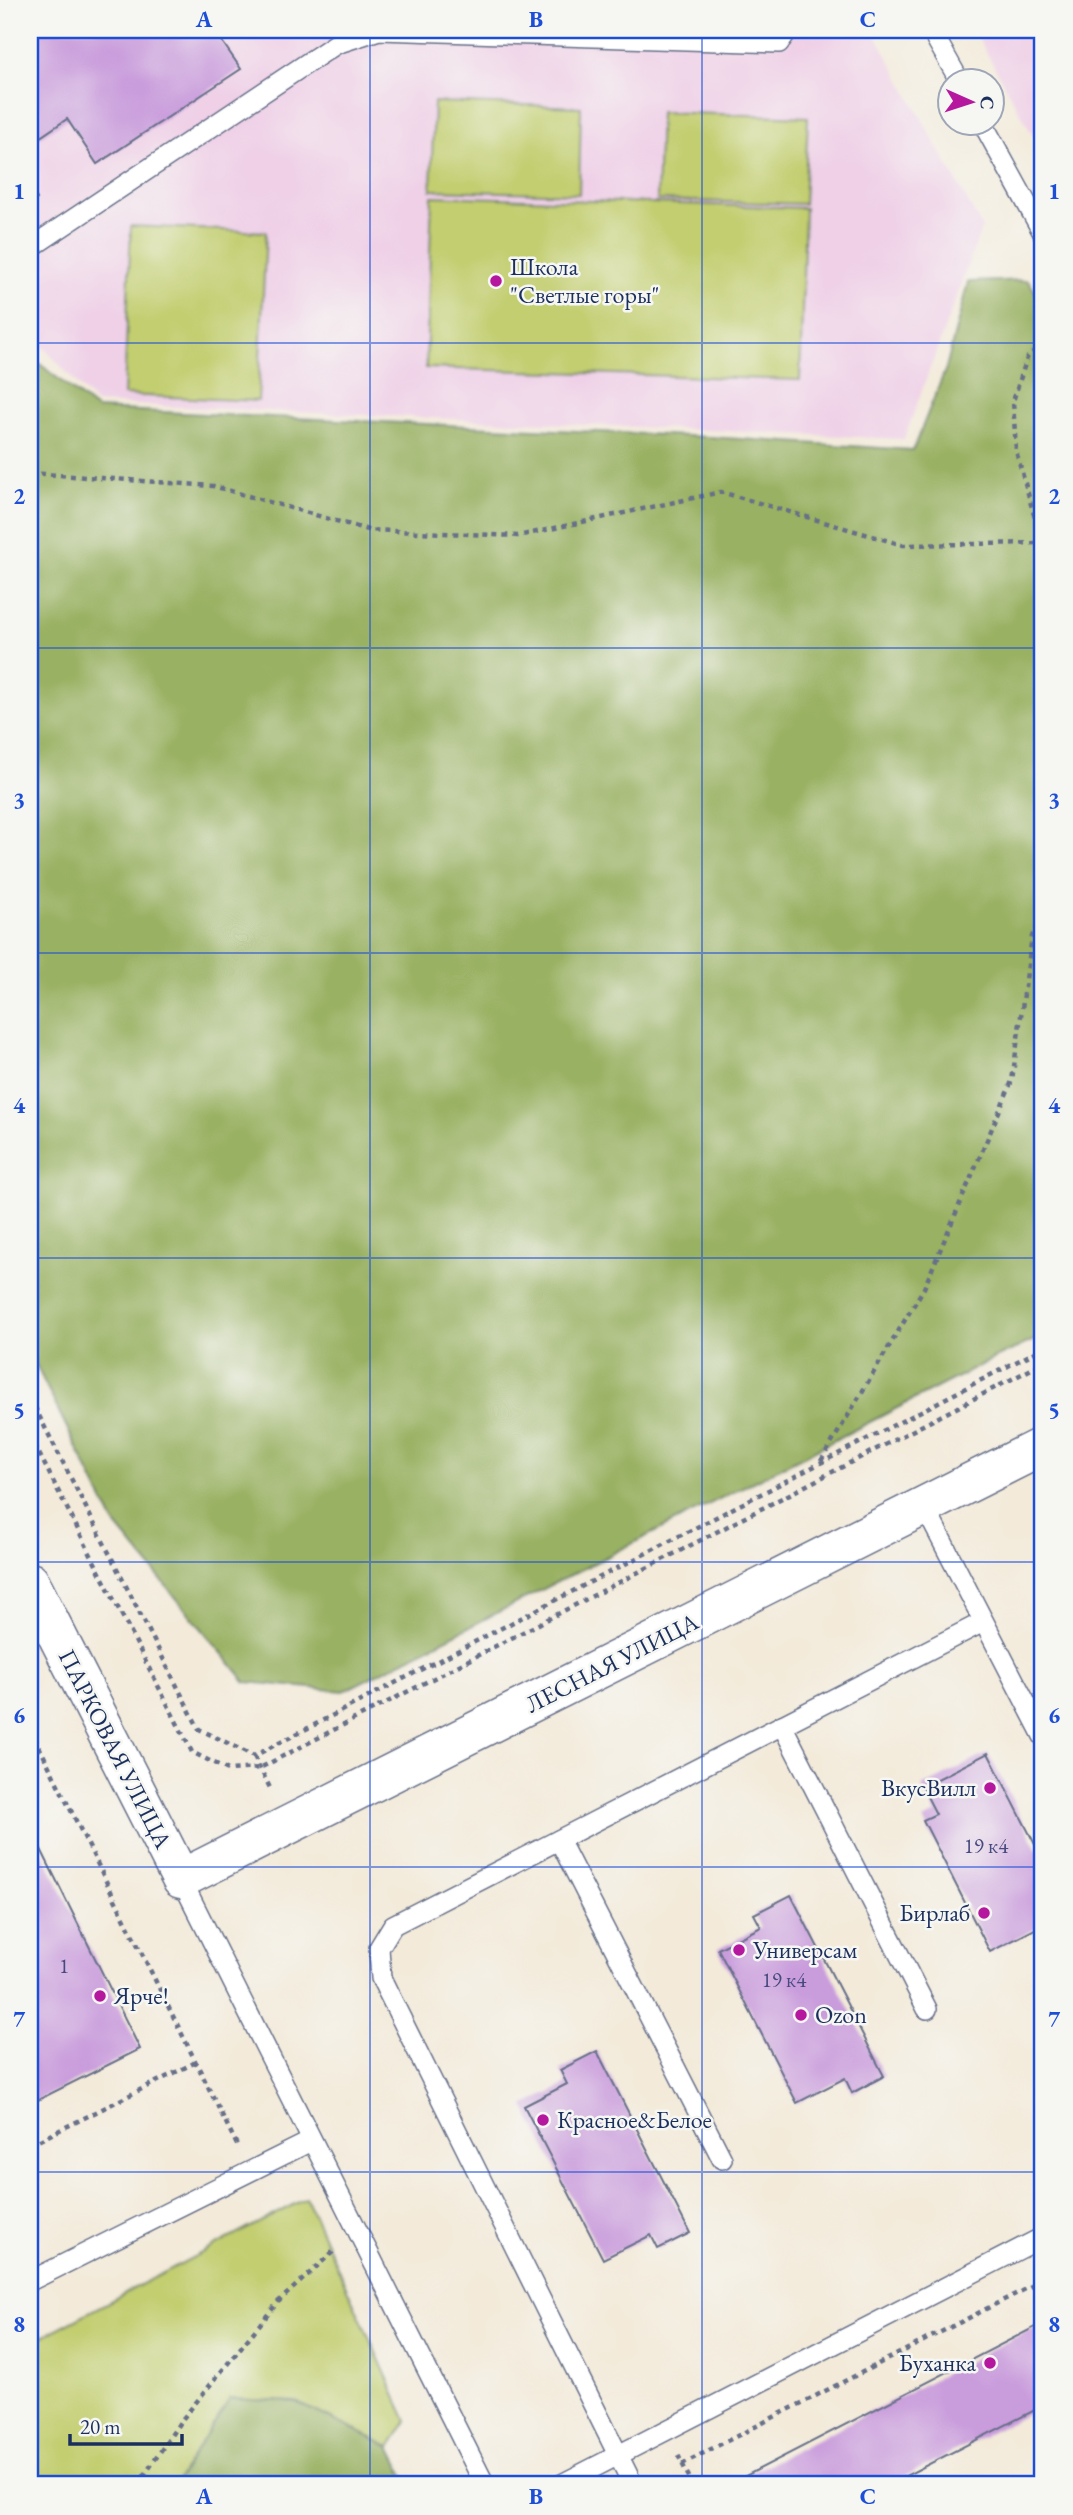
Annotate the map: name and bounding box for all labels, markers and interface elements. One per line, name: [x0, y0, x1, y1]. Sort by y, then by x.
text: A: [195, 4, 213, 34]
text: B: [529, 4, 543, 34]
text: C: [860, 4, 876, 34]
north arrow: [936, 66, 1006, 136]
text: С: [975, 95, 1000, 110]
text: 1: [13, 176, 25, 206]
text: 1: [1048, 176, 1060, 206]
place label: Школа "Светлые горы": [510, 251, 660, 310]
marker: Школа "Светлые горы": [488, 273, 504, 289]
text: 2: [13, 481, 25, 511]
text: 2: [1048, 481, 1060, 511]
text: 3: [13, 785, 25, 815]
text: 3: [1048, 785, 1060, 815]
text: 4: [13, 1090, 26, 1120]
text: 4: [1048, 1090, 1061, 1120]
text: 5: [13, 1395, 25, 1425]
text: 5: [1048, 1395, 1060, 1425]
street label: ЛЕСНАЯ УЛИЦА: [520, 1605, 704, 1719]
street label: ПАРКОВАЯ УЛИЦА: [52, 1644, 179, 1854]
text: 6: [13, 1700, 25, 1730]
text: 6: [1048, 1700, 1060, 1730]
place label: ВкусВилл: [881, 1772, 976, 1803]
marker: ВкусВилл: [982, 1780, 998, 1796]
house number: 19 к4: [964, 1832, 1009, 1859]
place label: Бирлаб: [899, 1897, 970, 1928]
marker: Бирлаб: [976, 1905, 992, 1921]
place label: Универсам: [752, 1934, 857, 1965]
marker: Универсам: [731, 1942, 747, 1958]
house number: 1: [59, 1952, 69, 1979]
house number: 19 к4: [762, 1966, 807, 1993]
place label: Ярче!: [113, 1980, 169, 2011]
marker: Ярче!: [92, 1988, 108, 2004]
place label: Ozon: [815, 1999, 867, 2030]
text: 7: [13, 2004, 26, 2034]
text: 7: [1048, 2004, 1061, 2034]
marker: Ozon: [793, 2007, 809, 2023]
place label: Красное&Белое: [557, 2104, 712, 2135]
marker: Красное&Белое: [535, 2112, 551, 2128]
text: 8: [13, 2309, 25, 2339]
text: 8: [1048, 2309, 1060, 2339]
place label: Буханка: [899, 2347, 976, 2378]
marker: Буханка: [982, 2355, 998, 2371]
scale bar: [70, 2403, 182, 2447]
text: 20 m: [80, 2413, 121, 2440]
text: A: [195, 2481, 213, 2511]
text: B: [529, 2481, 543, 2511]
text: C: [860, 2481, 876, 2511]

